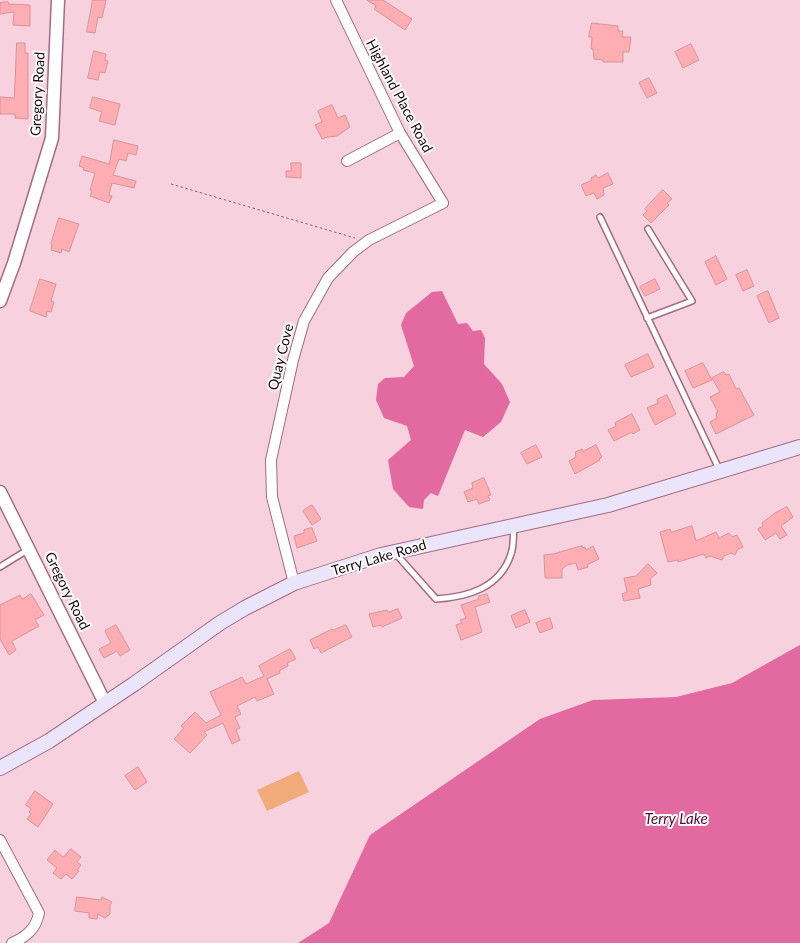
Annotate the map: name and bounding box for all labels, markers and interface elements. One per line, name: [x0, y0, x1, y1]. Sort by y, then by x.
street label: Highland Place Road: [362, 37, 436, 155]
street label: Gregory Road: [27, 51, 49, 137]
street label: Quay Cove: [265, 322, 297, 392]
street label: Terry Lake Road: [330, 536, 428, 580]
street label: Gregory Road: [41, 549, 93, 633]
water label: Terry Lake: [644, 810, 708, 828]

